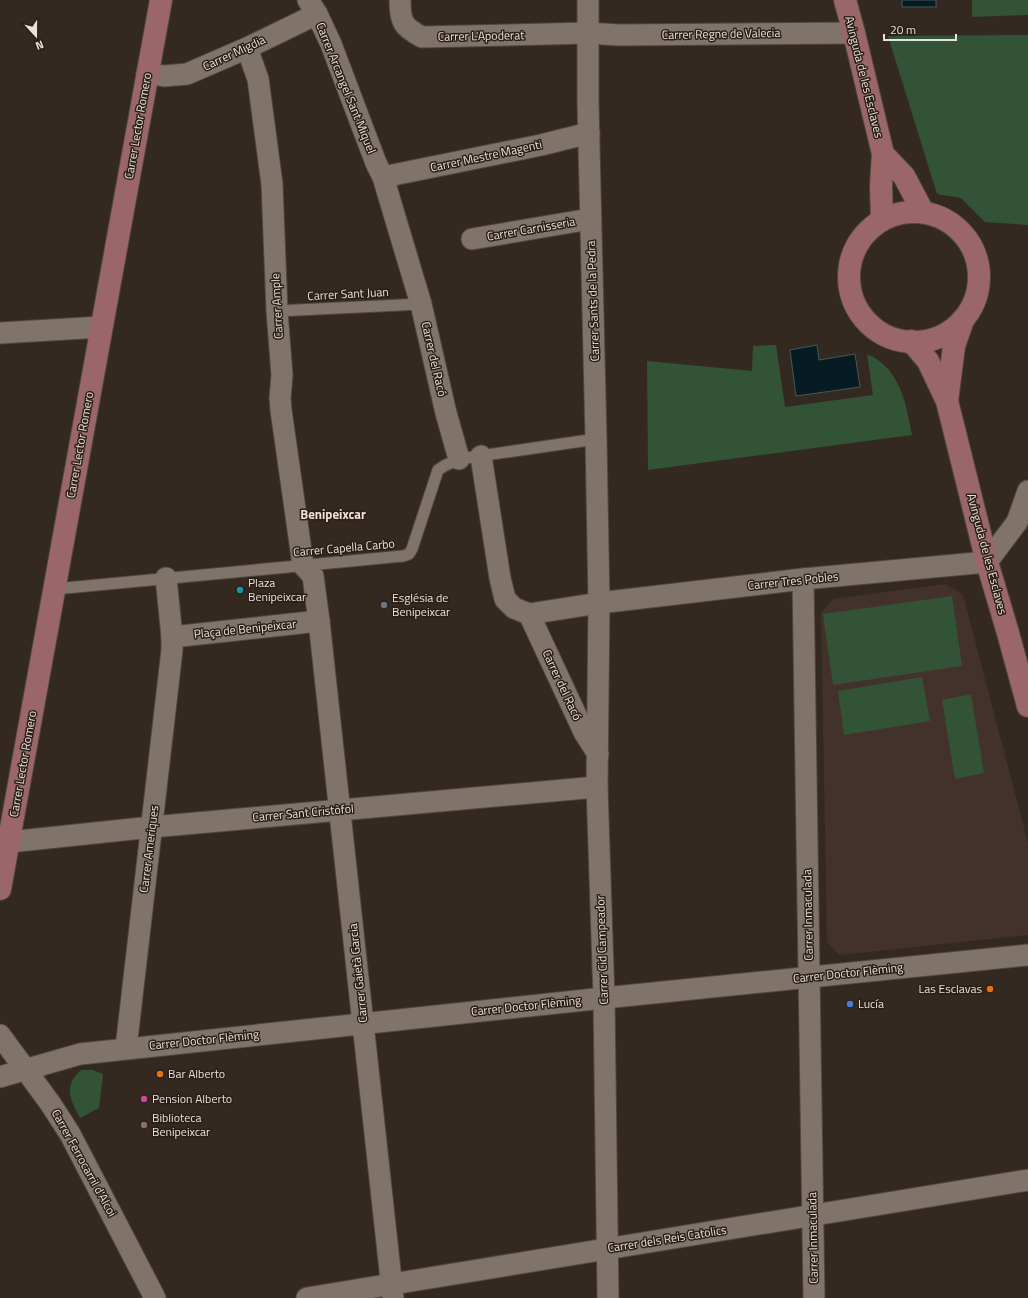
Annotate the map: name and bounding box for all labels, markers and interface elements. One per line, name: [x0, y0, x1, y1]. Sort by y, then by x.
street label: Avinguda de les Esclaves: [840, 14, 889, 140]
north arrow: [16, 16, 56, 56]
scale bar: [884, 16, 956, 42]
street label: Carrer Arcangel Sant Miquel: [311, 19, 382, 156]
text: 20 m: [890, 20, 916, 39]
street label: Carrer Regne de Valecia: [661, 23, 780, 44]
street label: Carrer L'Apoderat: [437, 25, 525, 46]
street label: Carrer Migdia: [199, 30, 268, 75]
text: N: [33, 37, 46, 54]
street label: Carrer Lector Romero: [119, 71, 156, 181]
street label: Carrer Mestre Magenti: [428, 134, 544, 177]
street label: Carrer Carnisseria: [485, 211, 577, 246]
street label: Carrer Sants de la Pedra: [581, 240, 604, 362]
street label: Carrer Ample: [265, 273, 288, 339]
street label: Carrer Sant Juan: [307, 282, 389, 305]
street label: Carrer del Racó: [417, 320, 452, 398]
street label: Carrer Lector Romero: [61, 390, 98, 500]
street label: Avinguda de les Esclaves: [962, 491, 1013, 617]
district label: Benipeixcar: [300, 504, 366, 524]
street label: Carrer Capella Carbo: [292, 534, 396, 561]
street label: Carrer Tres Pobles: [747, 566, 840, 595]
place label: Plaza Benipeixcar: [248, 573, 306, 606]
marker: Plaza Benipeixcar: [235, 585, 245, 595]
place label: Església de Benipeixcar: [392, 588, 450, 621]
marker: Església de Benipeixcar: [379, 600, 389, 610]
street label: Plaça de Benipeixcar: [193, 614, 297, 643]
street label: Carrer del Racó: [538, 646, 587, 723]
street label: Carrer Lector Romero: [4, 709, 41, 819]
street label: Carrer Sant Cristòfol: [251, 799, 354, 826]
street label: Carrer Ameriques: [134, 804, 163, 894]
street label: Carrer Inmaculada: [797, 869, 818, 961]
street label: Carrer Cid Campeador: [590, 895, 613, 1005]
street label: Carrer Gaietà Garcia: [343, 922, 372, 1024]
street label: Carrer Doctor Flèming: [792, 957, 904, 988]
place label: Las Esclavas: [919, 979, 982, 998]
marker: Las Esclavas: [985, 984, 995, 994]
street label: Carrer Doctor Flèming: [470, 990, 582, 1021]
place label: Lucía: [858, 994, 884, 1013]
marker: Lucía: [845, 999, 855, 1009]
street label: Carrer Doctor Flèming: [148, 1024, 260, 1055]
place label: Bar Alberto: [168, 1064, 225, 1083]
marker: Bar Alberto: [155, 1069, 165, 1079]
place label: Pension Alberto: [152, 1089, 232, 1108]
marker: Pension Alberto: [139, 1094, 149, 1104]
street label: Carrer Ferrocarril d'Alcoi: [47, 1106, 122, 1220]
place label: Biblioteca Benipeixcar: [152, 1108, 210, 1141]
marker: Biblioteca Benipeixcar: [139, 1120, 149, 1130]
street label: Carrer Inmaculada: [802, 1192, 823, 1284]
street label: Carrer dels Reis Catolics: [606, 1220, 728, 1257]

